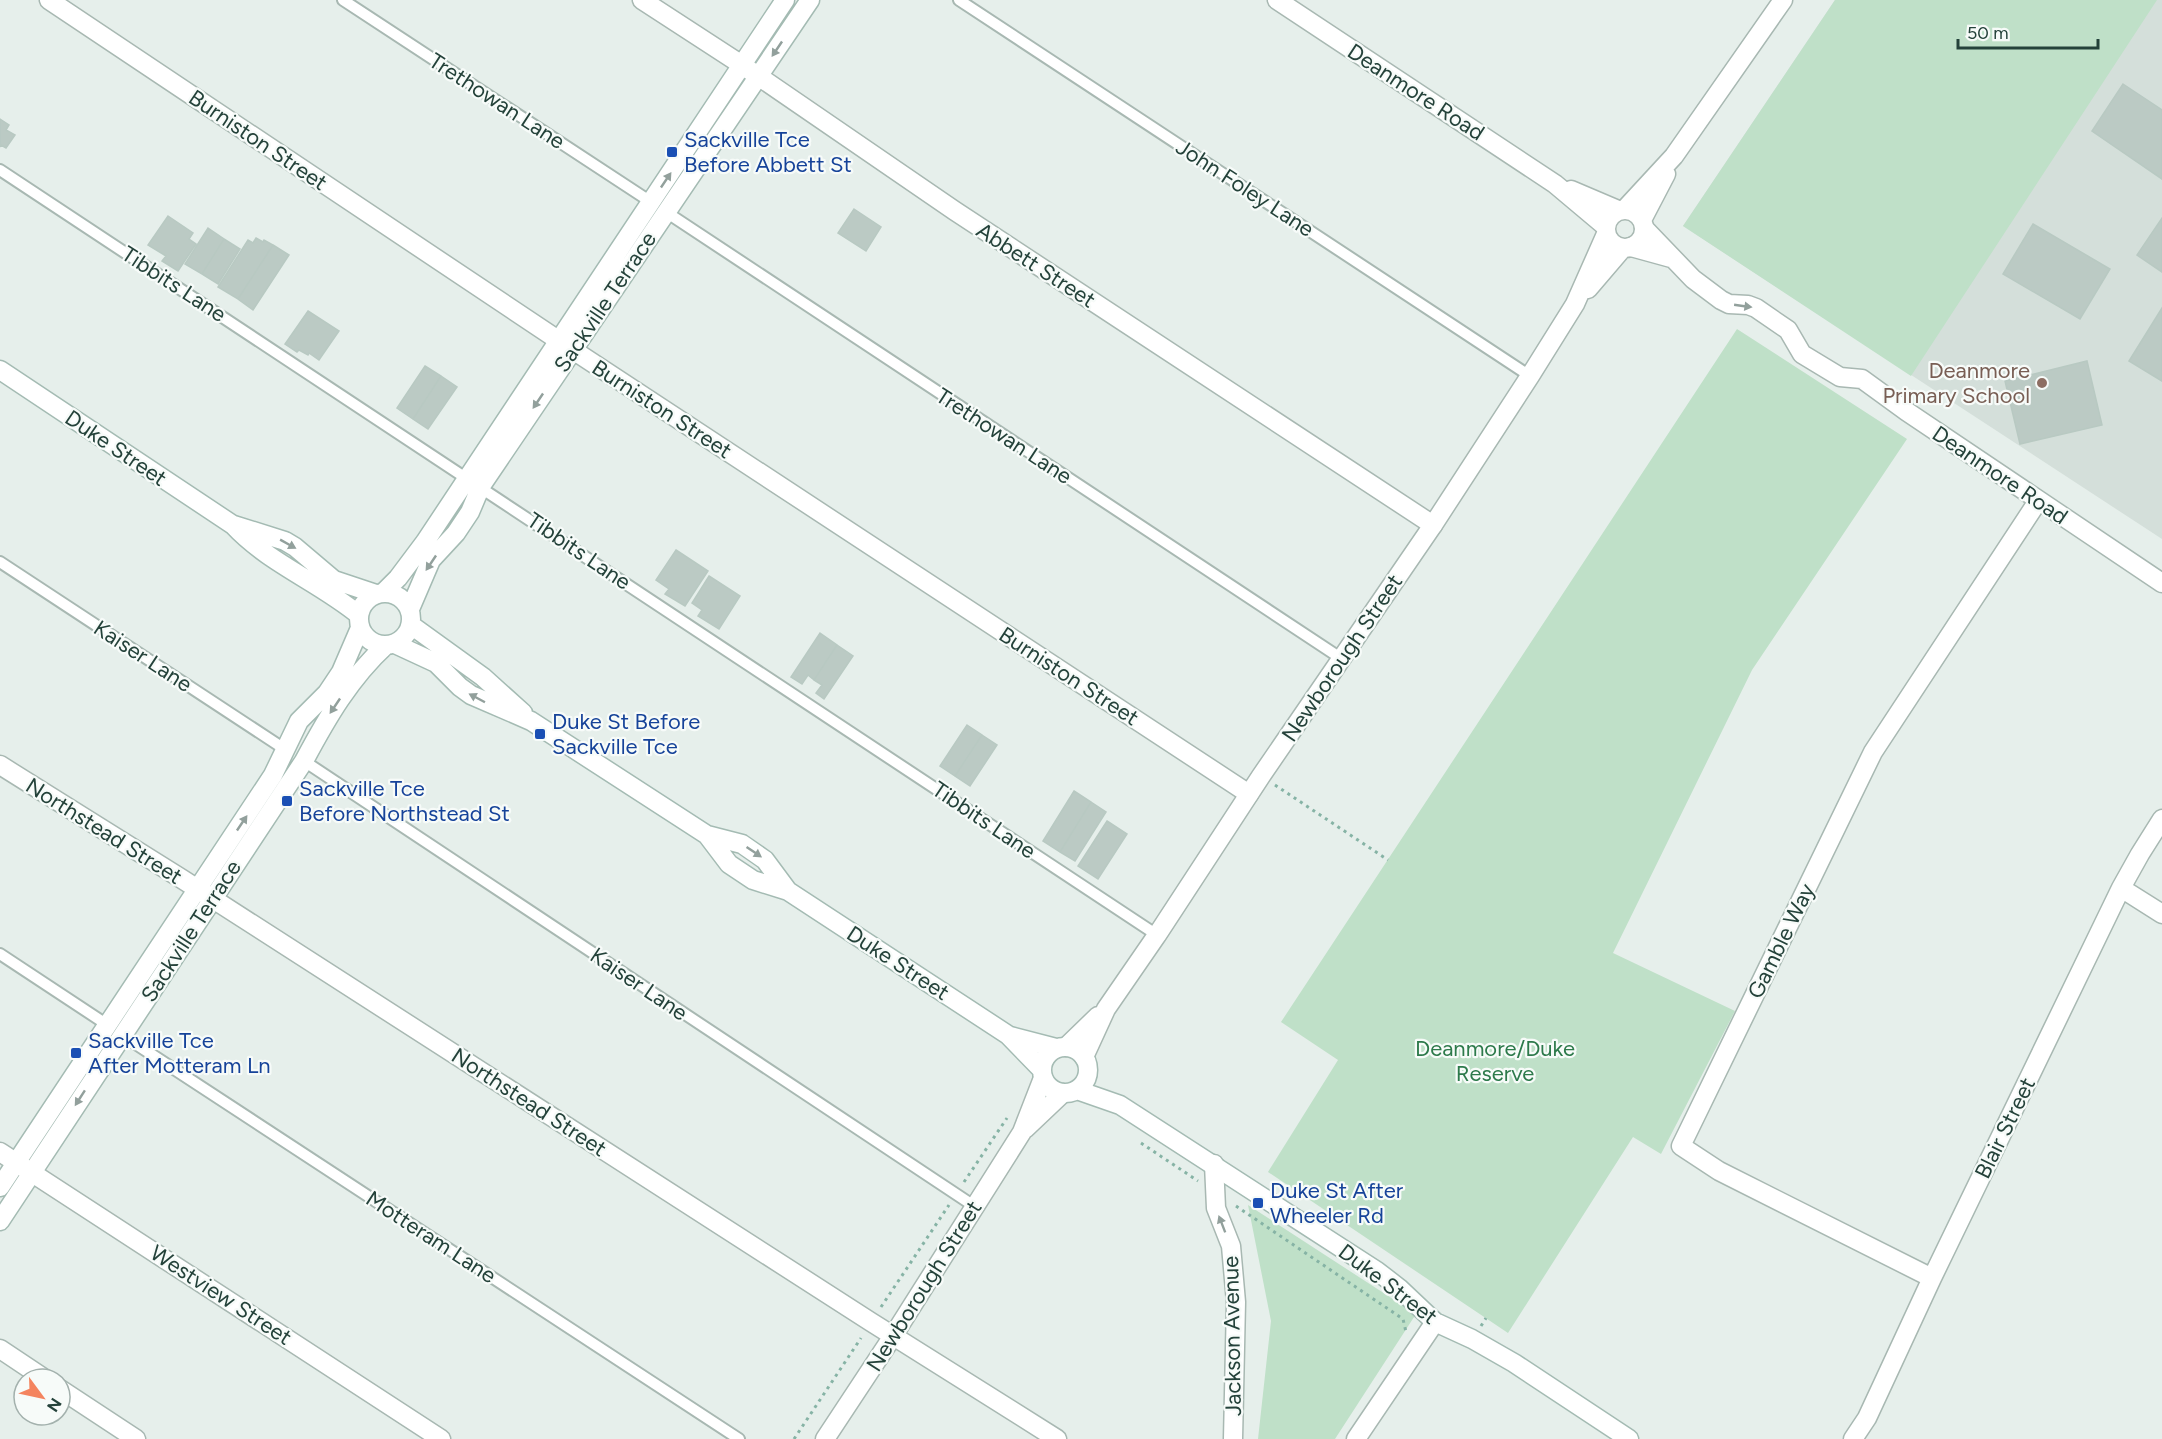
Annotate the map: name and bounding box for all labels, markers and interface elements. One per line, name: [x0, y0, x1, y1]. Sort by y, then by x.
scale bar: [1958, 12, 2098, 50]
text: 50 m: [1967, 22, 2009, 44]
street label: Deanmore Road: [1343, 38, 1489, 146]
one-way arrow: [772, 41, 783, 57]
street label: Trethowan Lane: [424, 47, 570, 155]
street label: Burniston Street: [184, 84, 332, 196]
place label: Sackville Tce Before Abbett St: [684, 126, 852, 178]
street label: John Foley Lane: [1171, 133, 1319, 243]
marker: Sackville Tce Before Abbett St: [665, 145, 679, 159]
one-way arrow: [660, 172, 671, 189]
street label: Abbett Street: [971, 217, 1101, 313]
street label: Sackville Terrace: [548, 227, 662, 377]
street label: Tibbits Lane: [117, 240, 231, 328]
one-way arrow: [1733, 301, 1752, 310]
street label: Burniston Street: [587, 354, 737, 464]
place label: Deanmore Primary School: [1882, 357, 2030, 409]
marker: Deanmore Primary School: [2035, 376, 2049, 390]
street label: Trethowan Lane: [931, 382, 1077, 490]
one-way arrow: [532, 393, 544, 409]
street label: Duke Street: [60, 404, 172, 492]
street label: Deanmore Road: [1927, 420, 2073, 530]
street label: Tibbits Lane: [522, 507, 636, 595]
one-way arrow: [280, 539, 297, 549]
one-way arrow: [425, 555, 436, 571]
street label: Newborough Street: [1276, 569, 1408, 747]
street label: Kaiser Lane: [89, 614, 197, 698]
street label: Burniston Street: [994, 621, 1144, 731]
one-way arrow: [469, 693, 486, 703]
one-way arrow: [329, 697, 341, 713]
place label: Duke St Before Sackville Tce: [552, 708, 700, 760]
marker: Duke St Before Sackville Tce: [533, 727, 547, 741]
street label: Northstead Street: [21, 772, 187, 890]
place label: Sackville Tce Before Northstead St: [299, 775, 510, 827]
street label: Tibbits Lane: [927, 776, 1041, 864]
marker: Sackville Tce Before Northstead St: [280, 794, 294, 808]
one-way arrow: [236, 815, 247, 831]
one-way arrow: [746, 846, 762, 858]
street label: Sackville Terrace: [135, 855, 247, 1007]
street label: Gamble Way: [1742, 879, 1821, 1003]
street label: Duke Street: [842, 920, 954, 1006]
street label: Kaiser Lane: [585, 942, 693, 1026]
place label: Sackville Tce After Motteram Ln: [88, 1027, 271, 1079]
park label: Deanmore/Duke Reserve: [1415, 1035, 1575, 1087]
street label: Northstead Street: [446, 1042, 612, 1162]
marker: Sackville Tce After Motteram Ln: [69, 1046, 83, 1060]
street label: Blair Street: [1969, 1073, 2041, 1183]
one-way arrow: [75, 1090, 86, 1106]
place label: Duke St After Wheeler Rd: [1270, 1177, 1404, 1229]
street label: Motteram Lane: [361, 1185, 501, 1289]
street label: Newborough Street: [861, 1196, 987, 1376]
marker: Duke St After Wheeler Rd: [1251, 1196, 1265, 1210]
one-way arrow: [1217, 1215, 1226, 1233]
street label: Duke Street: [1333, 1238, 1443, 1330]
street label: Westview Street: [145, 1239, 297, 1351]
street label: Jackson Avenue: [1217, 1256, 1247, 1416]
north arrow: [12, 1367, 72, 1427]
text: N: [43, 1395, 65, 1415]

